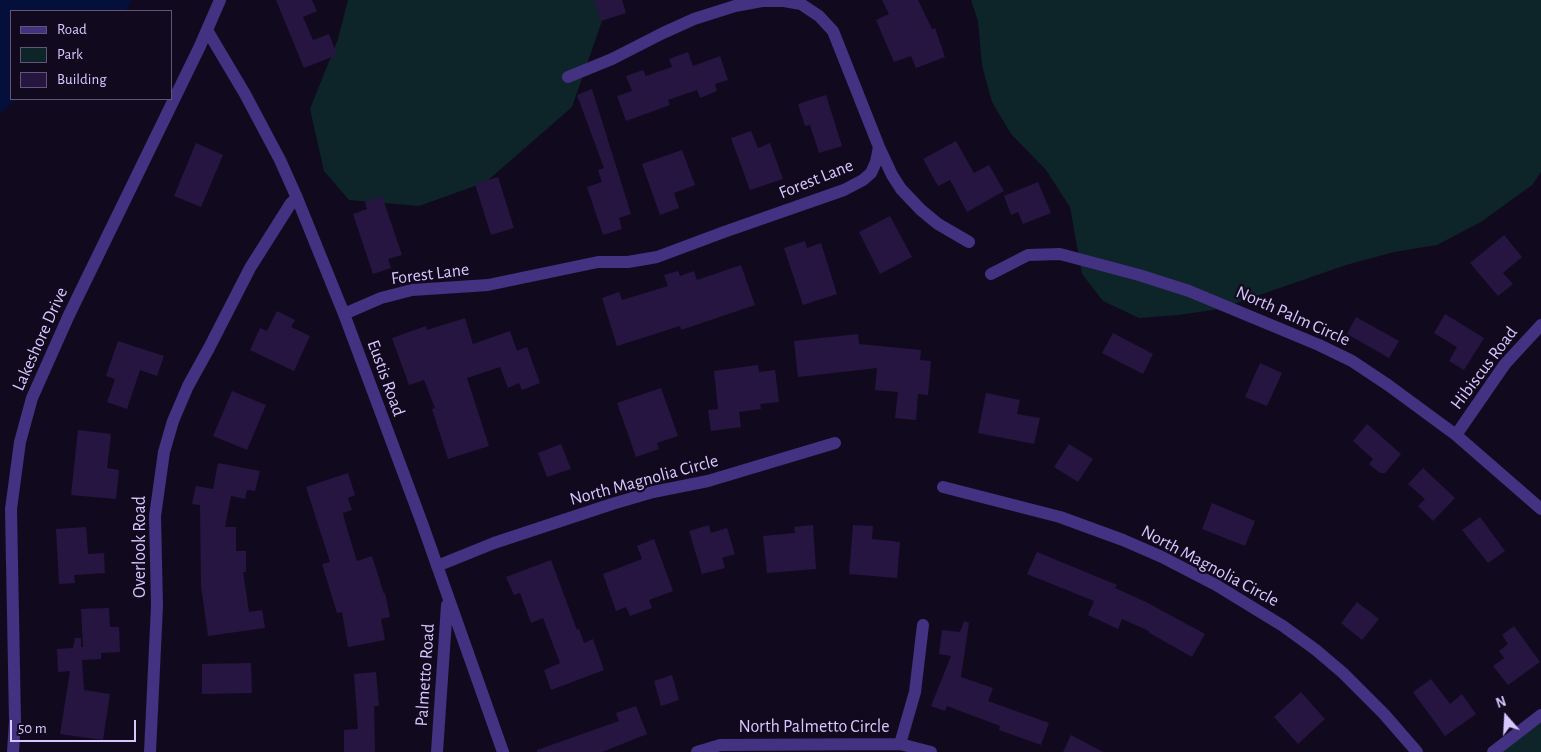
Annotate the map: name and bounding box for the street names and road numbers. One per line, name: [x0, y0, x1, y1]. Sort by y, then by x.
street label: Forest Lane: [776, 154, 856, 204]
street label: Forest Lane: [390, 258, 470, 290]
street label: North Palm Circle: [1233, 281, 1353, 351]
street label: Lakeshore Drive: [8, 284, 72, 394]
street label: Hibiscus Road: [1446, 322, 1522, 414]
street label: Eustis Road: [362, 337, 410, 419]
street label: North Magnolia Circle: [567, 450, 721, 510]
street label: Overlook Road: [129, 496, 151, 598]
street label: North Magnolia Circle: [1137, 521, 1283, 611]
street label: Palmetto Road: [411, 623, 439, 727]
street label: North Palmetto Circle: [738, 716, 890, 738]

